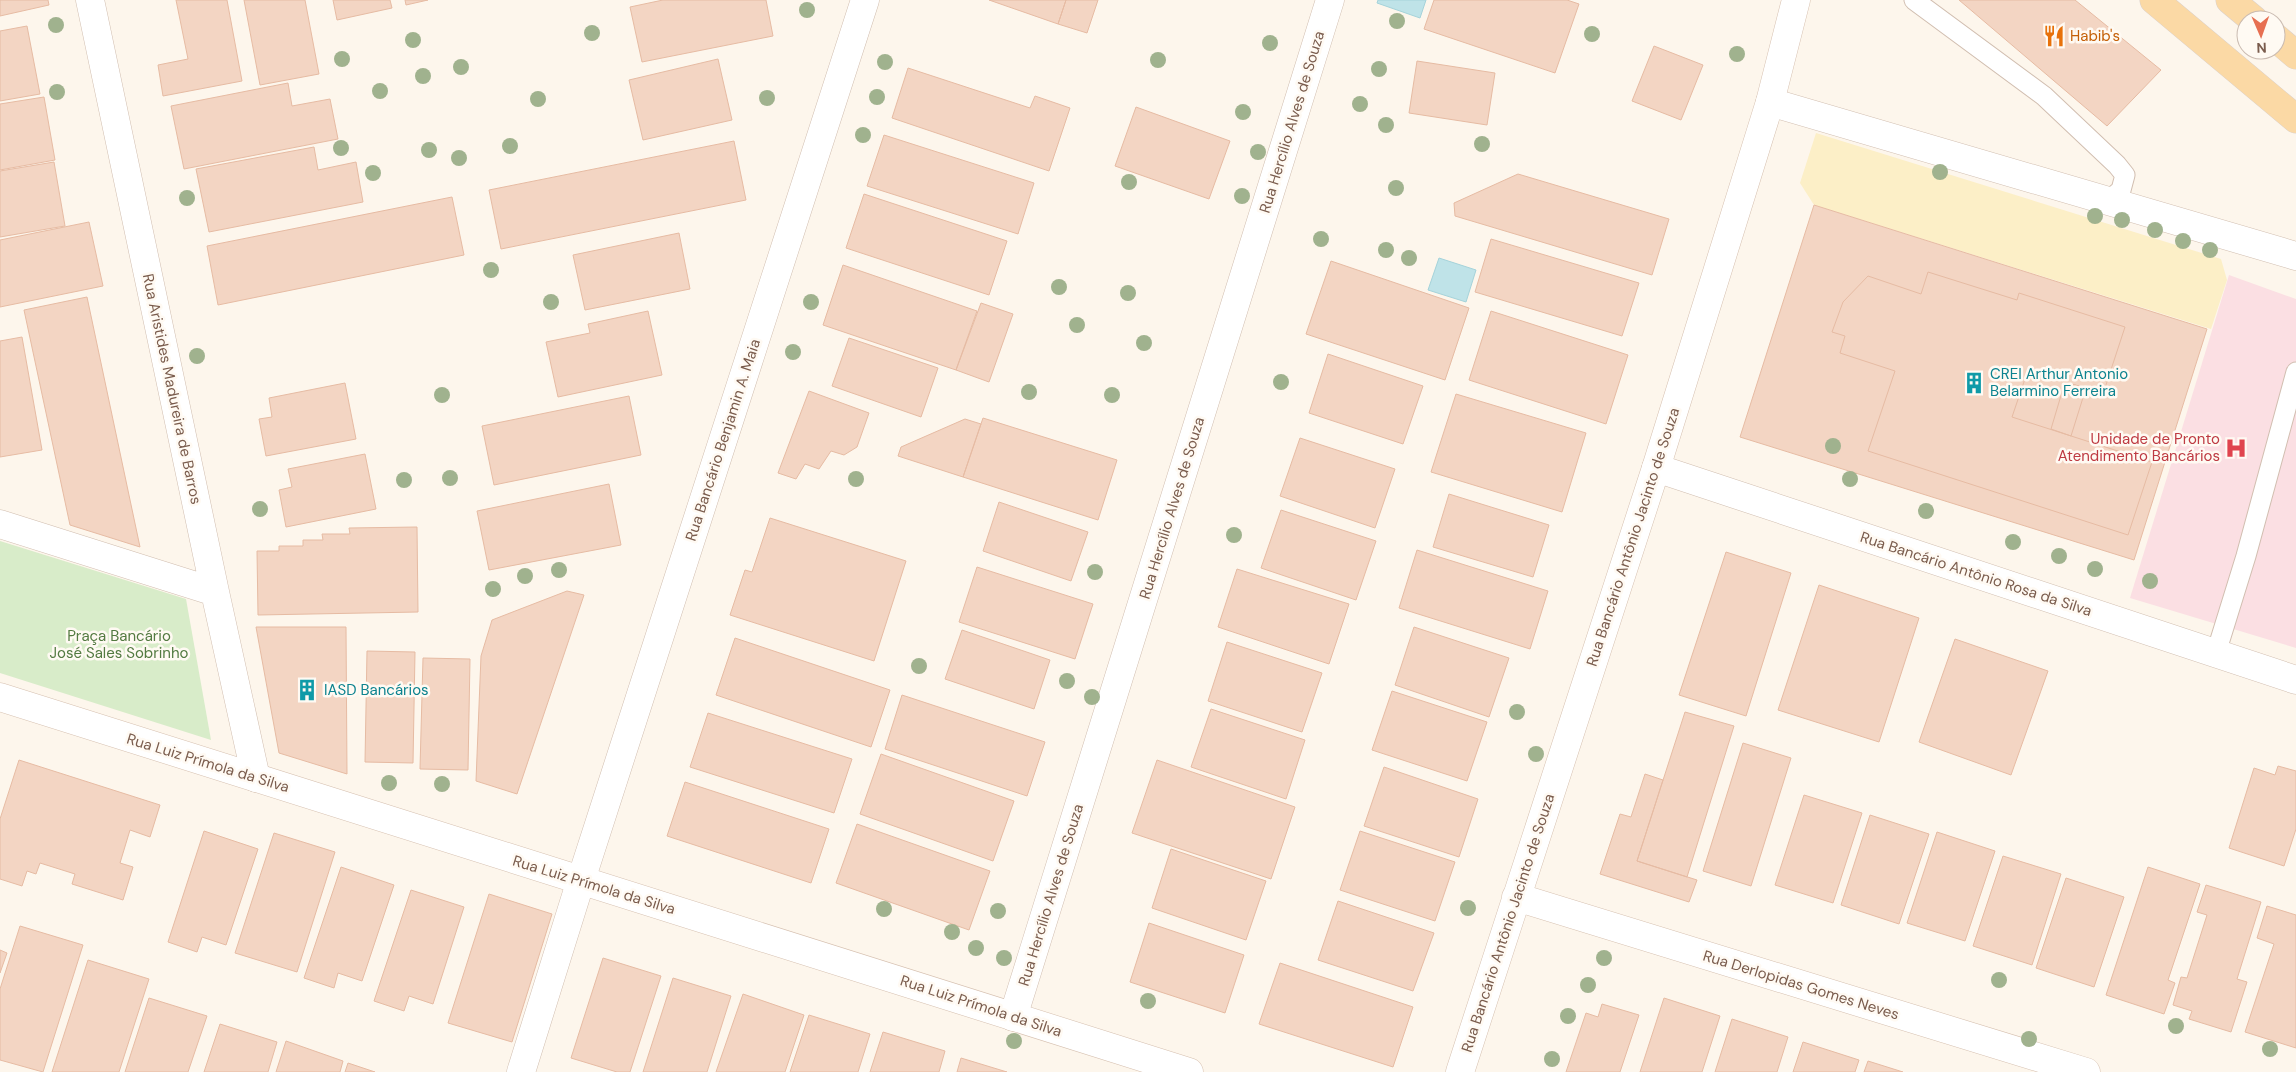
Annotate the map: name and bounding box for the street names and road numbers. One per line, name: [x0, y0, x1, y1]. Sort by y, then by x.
street label: Rua Hercílio Alves de Souza: [1255, 29, 1329, 215]
street label: Rua Aristides Madureira de Barros: [138, 272, 206, 506]
street label: Rua Bancário Benjamin A. Maia: [681, 336, 765, 544]
street label: Rua Bancário Antônio Jacinto de Souza: [1582, 405, 1684, 669]
street label: Rua Hercílio Alves de Souza: [1135, 415, 1209, 601]
street label: Rua Bancário Antônio Rosa da Silva: [1858, 527, 2094, 621]
street label: Rua Luiz Prímola da Silva: [124, 729, 292, 797]
street label: Rua Bancário Antônio Jacinto de Souza: [1457, 791, 1559, 1055]
street label: Rua Hercílio Alves de Souza: [1014, 802, 1088, 988]
street label: Rua Luiz Prímola da Silva: [510, 851, 678, 919]
street label: Rua Derlopidas Gomes Neves: [1700, 946, 1902, 1024]
street label: Rua Luiz Prímola da Silva: [898, 970, 1064, 1042]

